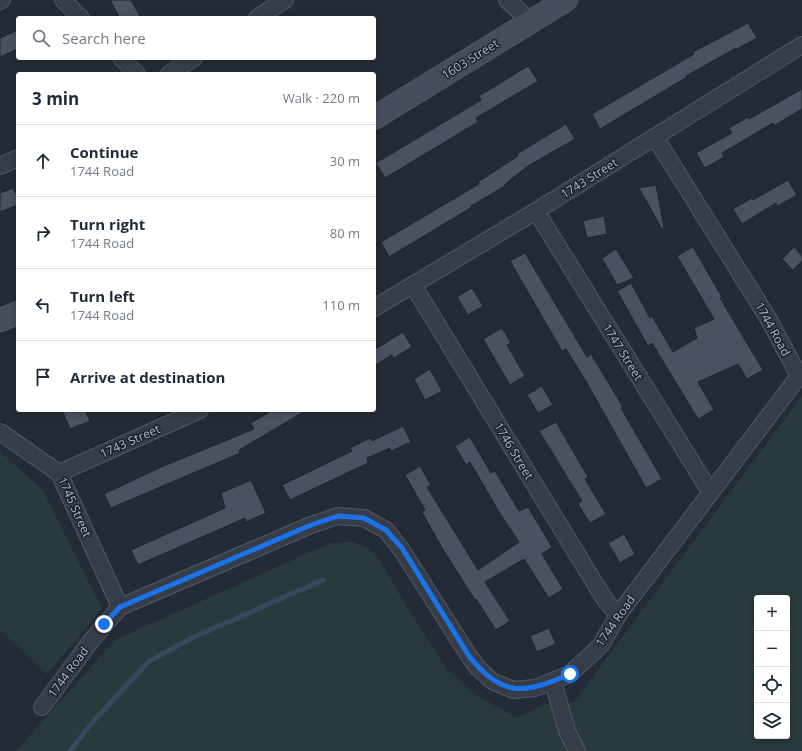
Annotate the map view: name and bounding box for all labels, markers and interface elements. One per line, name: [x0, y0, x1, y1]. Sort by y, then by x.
search box: [16, 16, 376, 60]
icon: search: [30, 27, 52, 49]
text: Search here: [62, 28, 146, 48]
street label: 1603 Street: [438, 35, 502, 83]
text: 3 min: [32, 87, 79, 110]
text: Walk · 220 m: [283, 89, 360, 107]
text: Continue: [70, 142, 138, 162]
icon: ahead: [32, 150, 54, 172]
text: 30 m: [330, 152, 360, 170]
street label: 1743 Street: [557, 154, 621, 202]
text: 1744 Road: [70, 162, 134, 180]
text: Turn right: [70, 214, 145, 234]
icon: right: [32, 222, 54, 244]
text: 80 m: [330, 224, 360, 242]
text: 1744 Road: [70, 234, 134, 252]
text: Turn left: [70, 286, 135, 306]
icon: left: [32, 294, 54, 316]
text: 110 m: [322, 296, 360, 314]
street label: 1744 Road: [751, 299, 795, 359]
text: 1744 Road: [70, 306, 134, 324]
street label: 1747 Street: [599, 320, 647, 384]
icon: arrive: [32, 366, 54, 388]
text: Arrive at destination: [70, 367, 225, 387]
street label: 1746 Street: [490, 419, 538, 483]
street label: 1743 Street: [97, 420, 163, 462]
street label: 1745 Street: [54, 474, 96, 540]
street label: 1744 Road: [591, 592, 639, 650]
map controls: [754, 595, 790, 739]
button: +: [754, 595, 790, 631]
route end: [95, 615, 113, 633]
button: −: [754, 631, 790, 667]
street label: 1744 Road: [44, 643, 92, 701]
route start: [561, 665, 579, 683]
button: locate: [754, 667, 790, 703]
button: layers: [754, 703, 790, 739]

